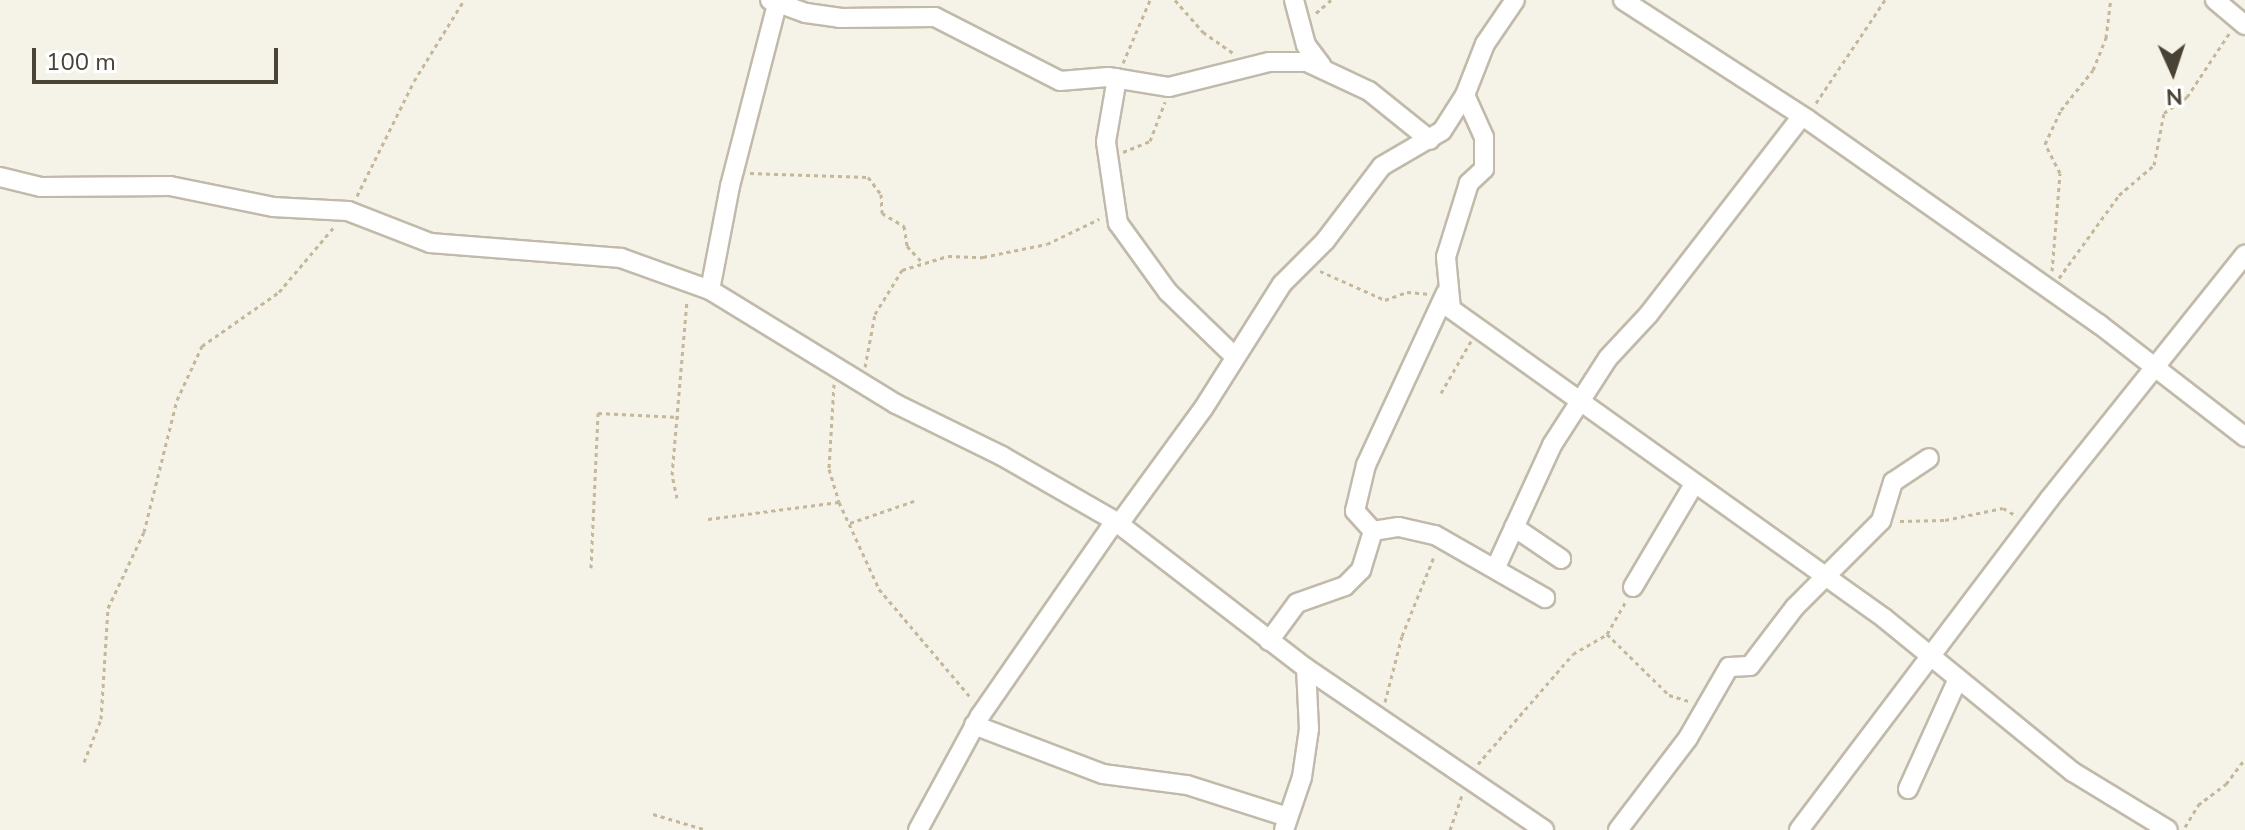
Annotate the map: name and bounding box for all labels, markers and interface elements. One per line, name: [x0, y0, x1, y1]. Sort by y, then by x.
scale bar: [36, 32, 282, 82]
north arrow: [2133, 32, 2213, 112]
text: 100 m: [46, 46, 116, 78]
text: N: [2165, 81, 2183, 111]

